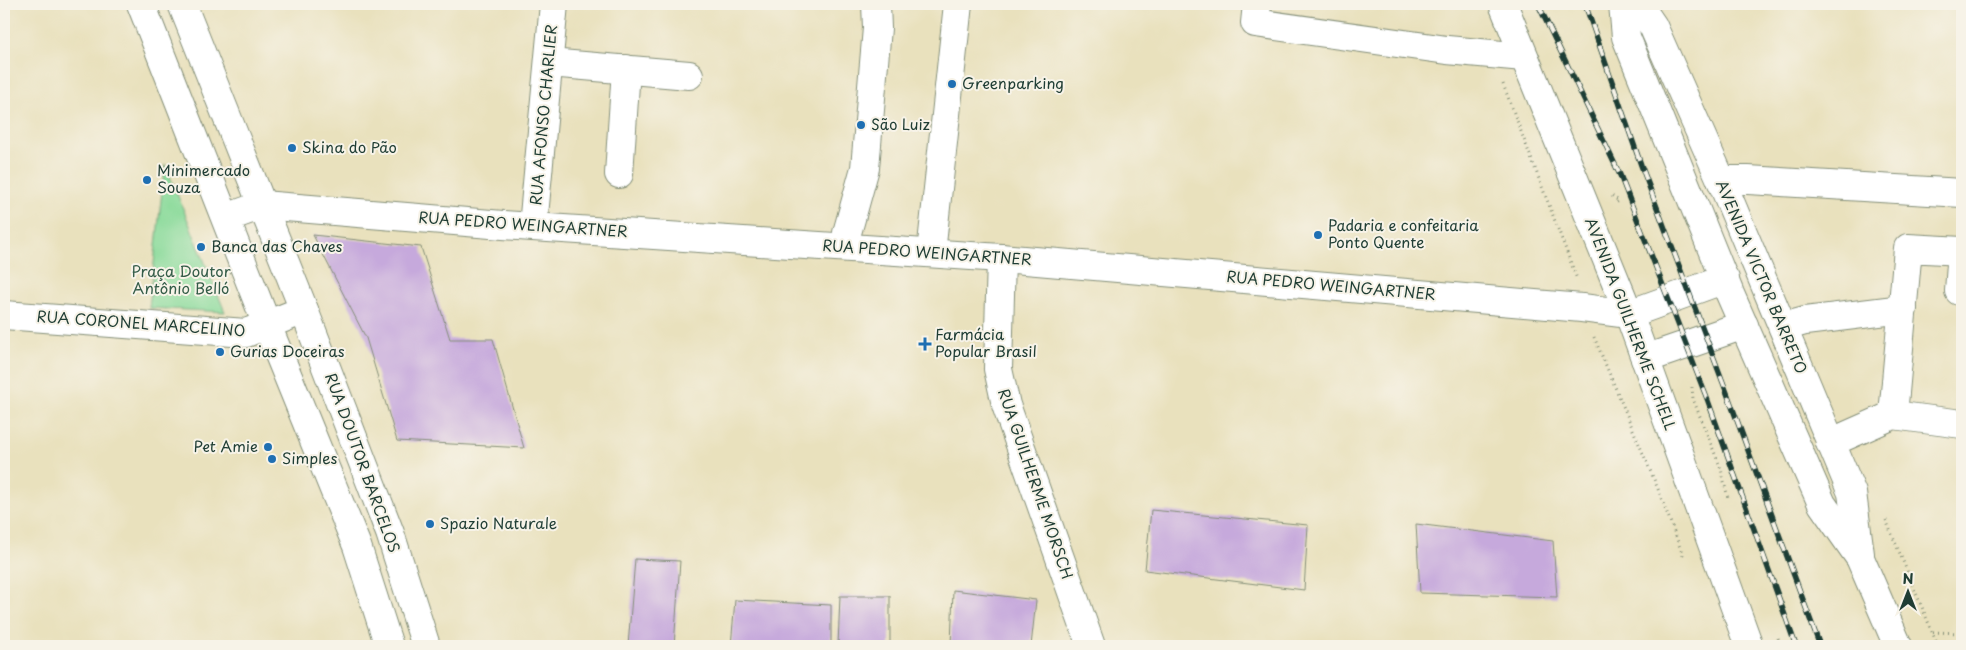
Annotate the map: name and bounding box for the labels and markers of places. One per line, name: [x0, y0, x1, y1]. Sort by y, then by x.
place label: Greenparking: [962, 71, 1064, 94]
marker: Greenparking: [946, 78, 958, 90]
place label: São Luiz: [871, 112, 930, 135]
marker: São Luiz: [855, 119, 867, 131]
place label: Skina do Pão: [302, 135, 397, 158]
marker: Skina do Pão: [286, 142, 298, 154]
place label: Minimercado Souza: [157, 158, 250, 198]
marker: Minimercado Souza: [141, 174, 153, 186]
place label: Padaria e confeitaria Ponto Quente: [1328, 213, 1479, 253]
marker: Padaria e confeitaria Ponto Quente: [1312, 229, 1324, 241]
place label: Banca das Chaves: [211, 234, 343, 257]
marker: Banca das Chaves: [195, 241, 207, 253]
place label: Farmácia Popular Brasil: [935, 322, 1037, 362]
marker: Farmácia Popular Brasil: [919, 338, 931, 350]
place label: Gurias Doceiras: [230, 339, 345, 362]
marker: Gurias Doceiras: [214, 346, 226, 358]
place label: Pet Amie: [194, 434, 258, 457]
marker: Pet Amie: [262, 441, 274, 453]
place label: Simples: [282, 446, 338, 469]
marker: Simples: [266, 453, 278, 465]
place label: Spazio Naturale: [440, 511, 557, 534]
marker: Spazio Naturale: [424, 518, 436, 530]

